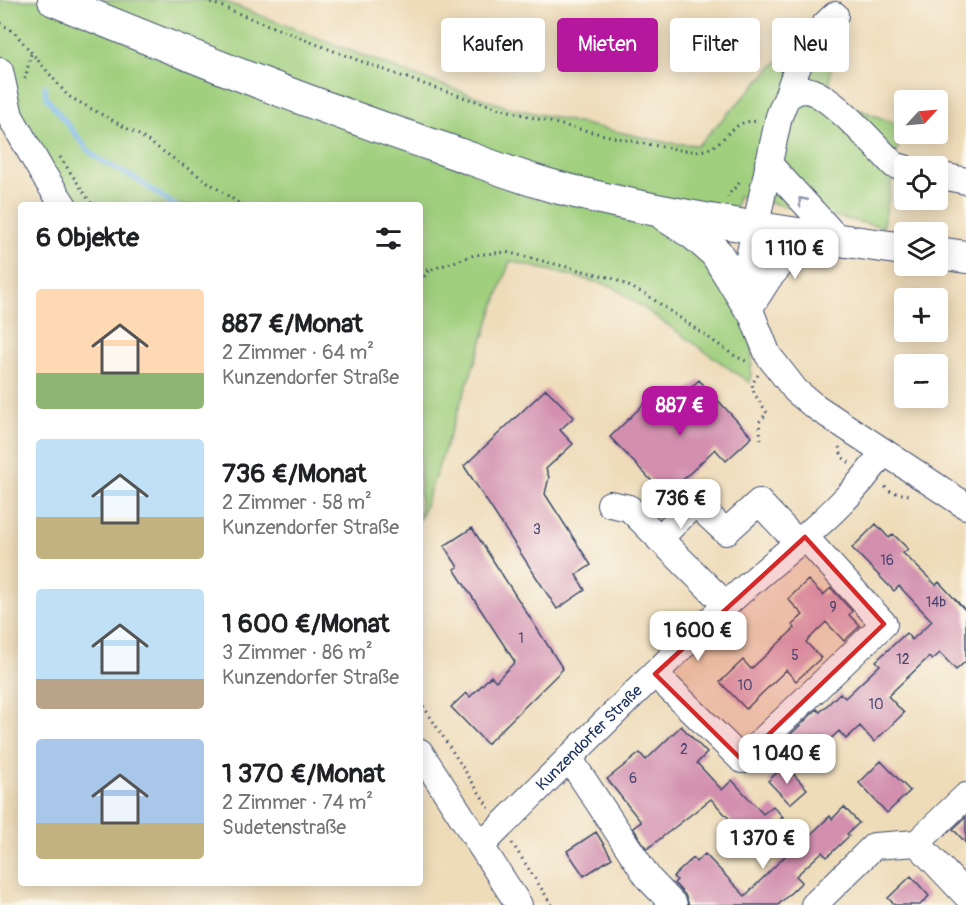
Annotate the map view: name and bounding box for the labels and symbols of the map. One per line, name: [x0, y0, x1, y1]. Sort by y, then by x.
north arrow: [894, 90, 948, 144]
one-way arrow: [798, 197, 809, 208]
pin: 1 110 €: [740, 229, 850, 280]
pin: 887 €: [638, 386, 722, 437]
pin: 736 €: [639, 479, 723, 530]
house number: 3: [533, 521, 541, 538]
house number: 16: [880, 552, 894, 569]
house number: 14b: [926, 594, 946, 611]
house number: 9: [829, 599, 837, 616]
pin: 1 600 €: [643, 611, 753, 662]
house number: 1: [518, 630, 524, 647]
house number: 5: [791, 647, 799, 664]
house number: 12: [896, 651, 910, 668]
house number: 10: [737, 677, 753, 694]
street label: Kunzendorfer Straße: [532, 681, 647, 795]
house number: 10: [868, 696, 884, 713]
pin: 1 040 €: [732, 734, 842, 785]
house number: 2: [680, 741, 688, 758]
house number: 6: [629, 770, 637, 787]
pin: 1 370 €: [708, 819, 818, 870]

